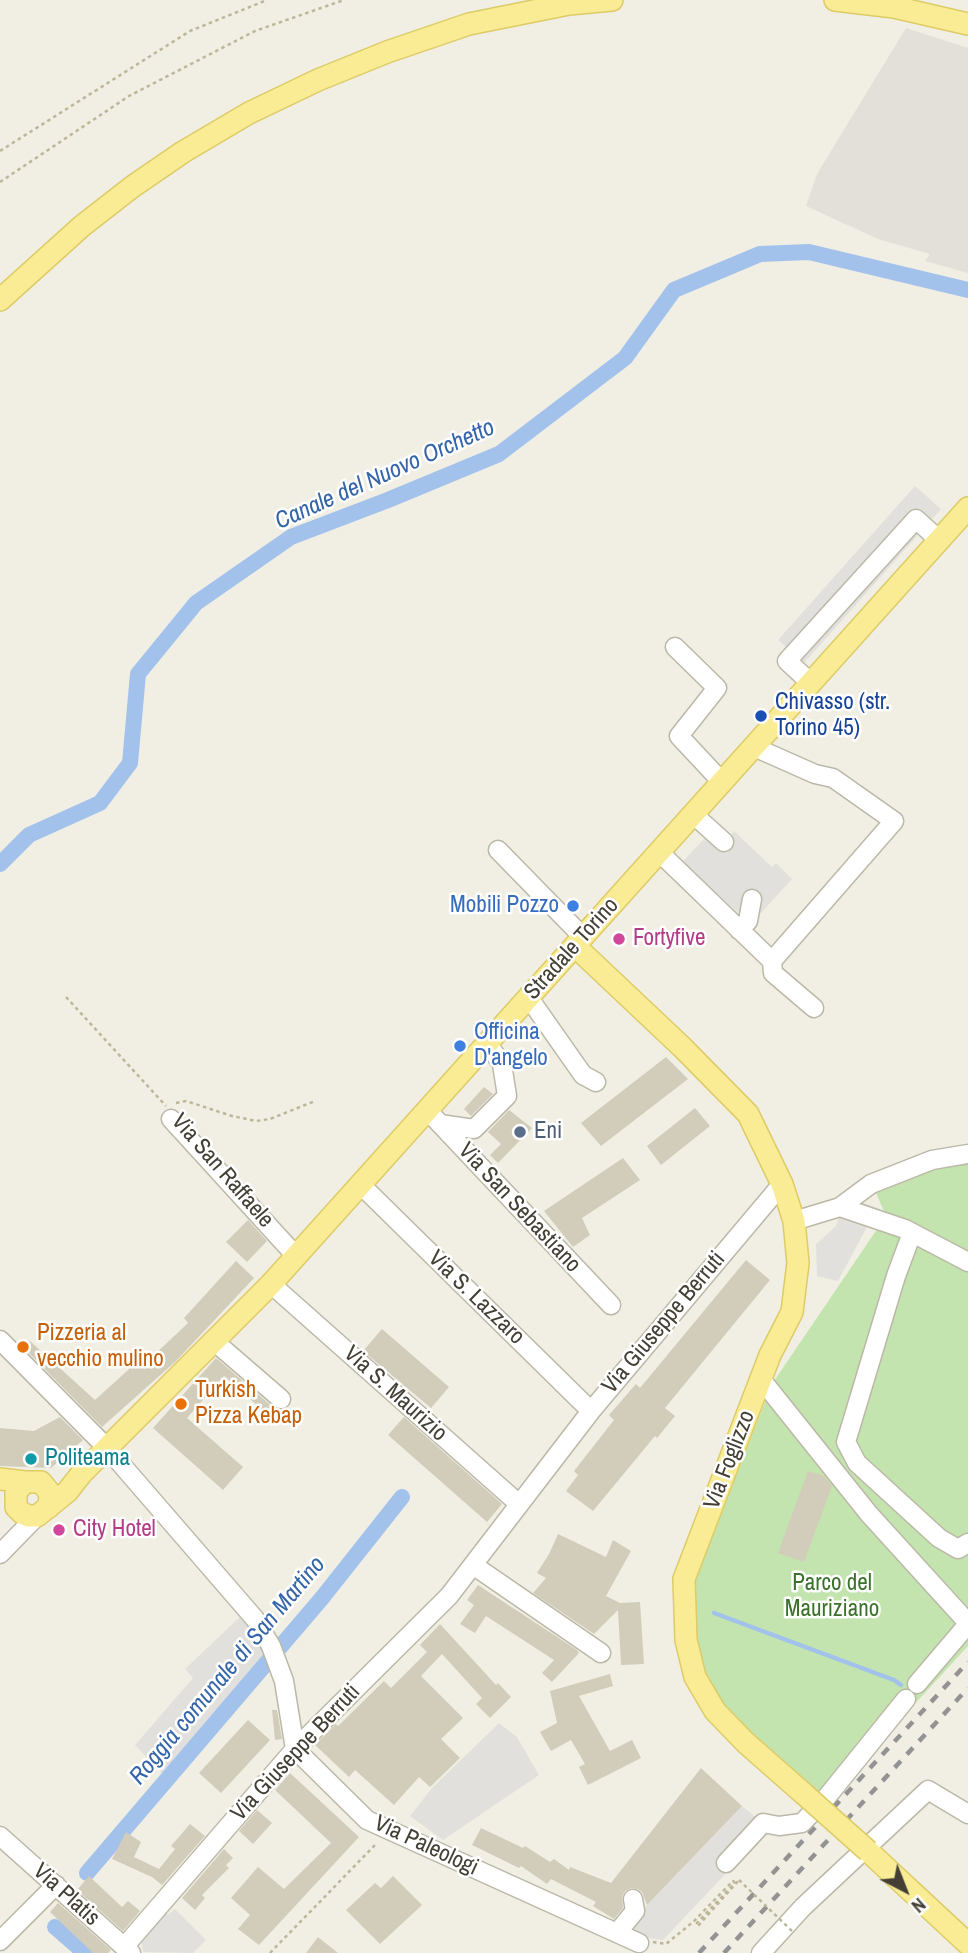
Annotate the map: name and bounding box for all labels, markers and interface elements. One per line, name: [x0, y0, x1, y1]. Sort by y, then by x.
water label: Canale del Nuovo Orchetto: [271, 414, 499, 536]
place label: Chivasso (str. Torino 45): [775, 689, 890, 743]
marker: Chivasso (str. Torino 45): [753, 708, 769, 724]
place label: Mobili Pozzo: [450, 892, 559, 920]
street label: Stradale Torino: [519, 892, 625, 1006]
marker: Mobili Pozzo: [565, 898, 581, 914]
place label: Fortyfive: [633, 925, 705, 953]
marker: Fortyfive: [611, 931, 627, 947]
place label: Officina D'angelo: [474, 1019, 548, 1073]
marker: Officina D'angelo: [452, 1038, 468, 1054]
street label: Via San Raffaele: [165, 1108, 279, 1234]
place label: Eni: [534, 1118, 562, 1146]
marker: Eni: [512, 1124, 528, 1140]
street label: Via San Sebastiano: [452, 1137, 586, 1279]
street label: Via S. Lazzaro: [422, 1245, 530, 1351]
street label: Via Giuseppe Berruti: [597, 1246, 731, 1400]
place label: Pizzeria al vecchio mulino: [37, 1320, 164, 1374]
marker: Pizzeria al vecchio mulino: [15, 1339, 31, 1355]
street label: Via S. Maurizio: [338, 1340, 452, 1448]
place label: Turkish Pizza Kebap: [195, 1377, 302, 1431]
marker: Turkish Pizza Kebap: [173, 1396, 189, 1412]
street label: Via Foglizzo: [699, 1407, 761, 1513]
place label: Politeama: [45, 1445, 130, 1473]
marker: Politeama: [23, 1451, 39, 1467]
place label: City Hotel: [73, 1516, 156, 1544]
marker: City Hotel: [51, 1522, 67, 1538]
water label: Roggia comunale di San Martino: [124, 1551, 332, 1791]
park label: Parco del Mauriziano: [785, 1570, 879, 1624]
street label: Via Giuseppe Berruti: [226, 1679, 366, 1827]
street label: Via Paleologi: [369, 1810, 483, 1882]
north arrow: [870, 1855, 940, 1925]
street label: Via Platis: [27, 1858, 105, 1932]
text: N: [906, 1892, 932, 1919]

